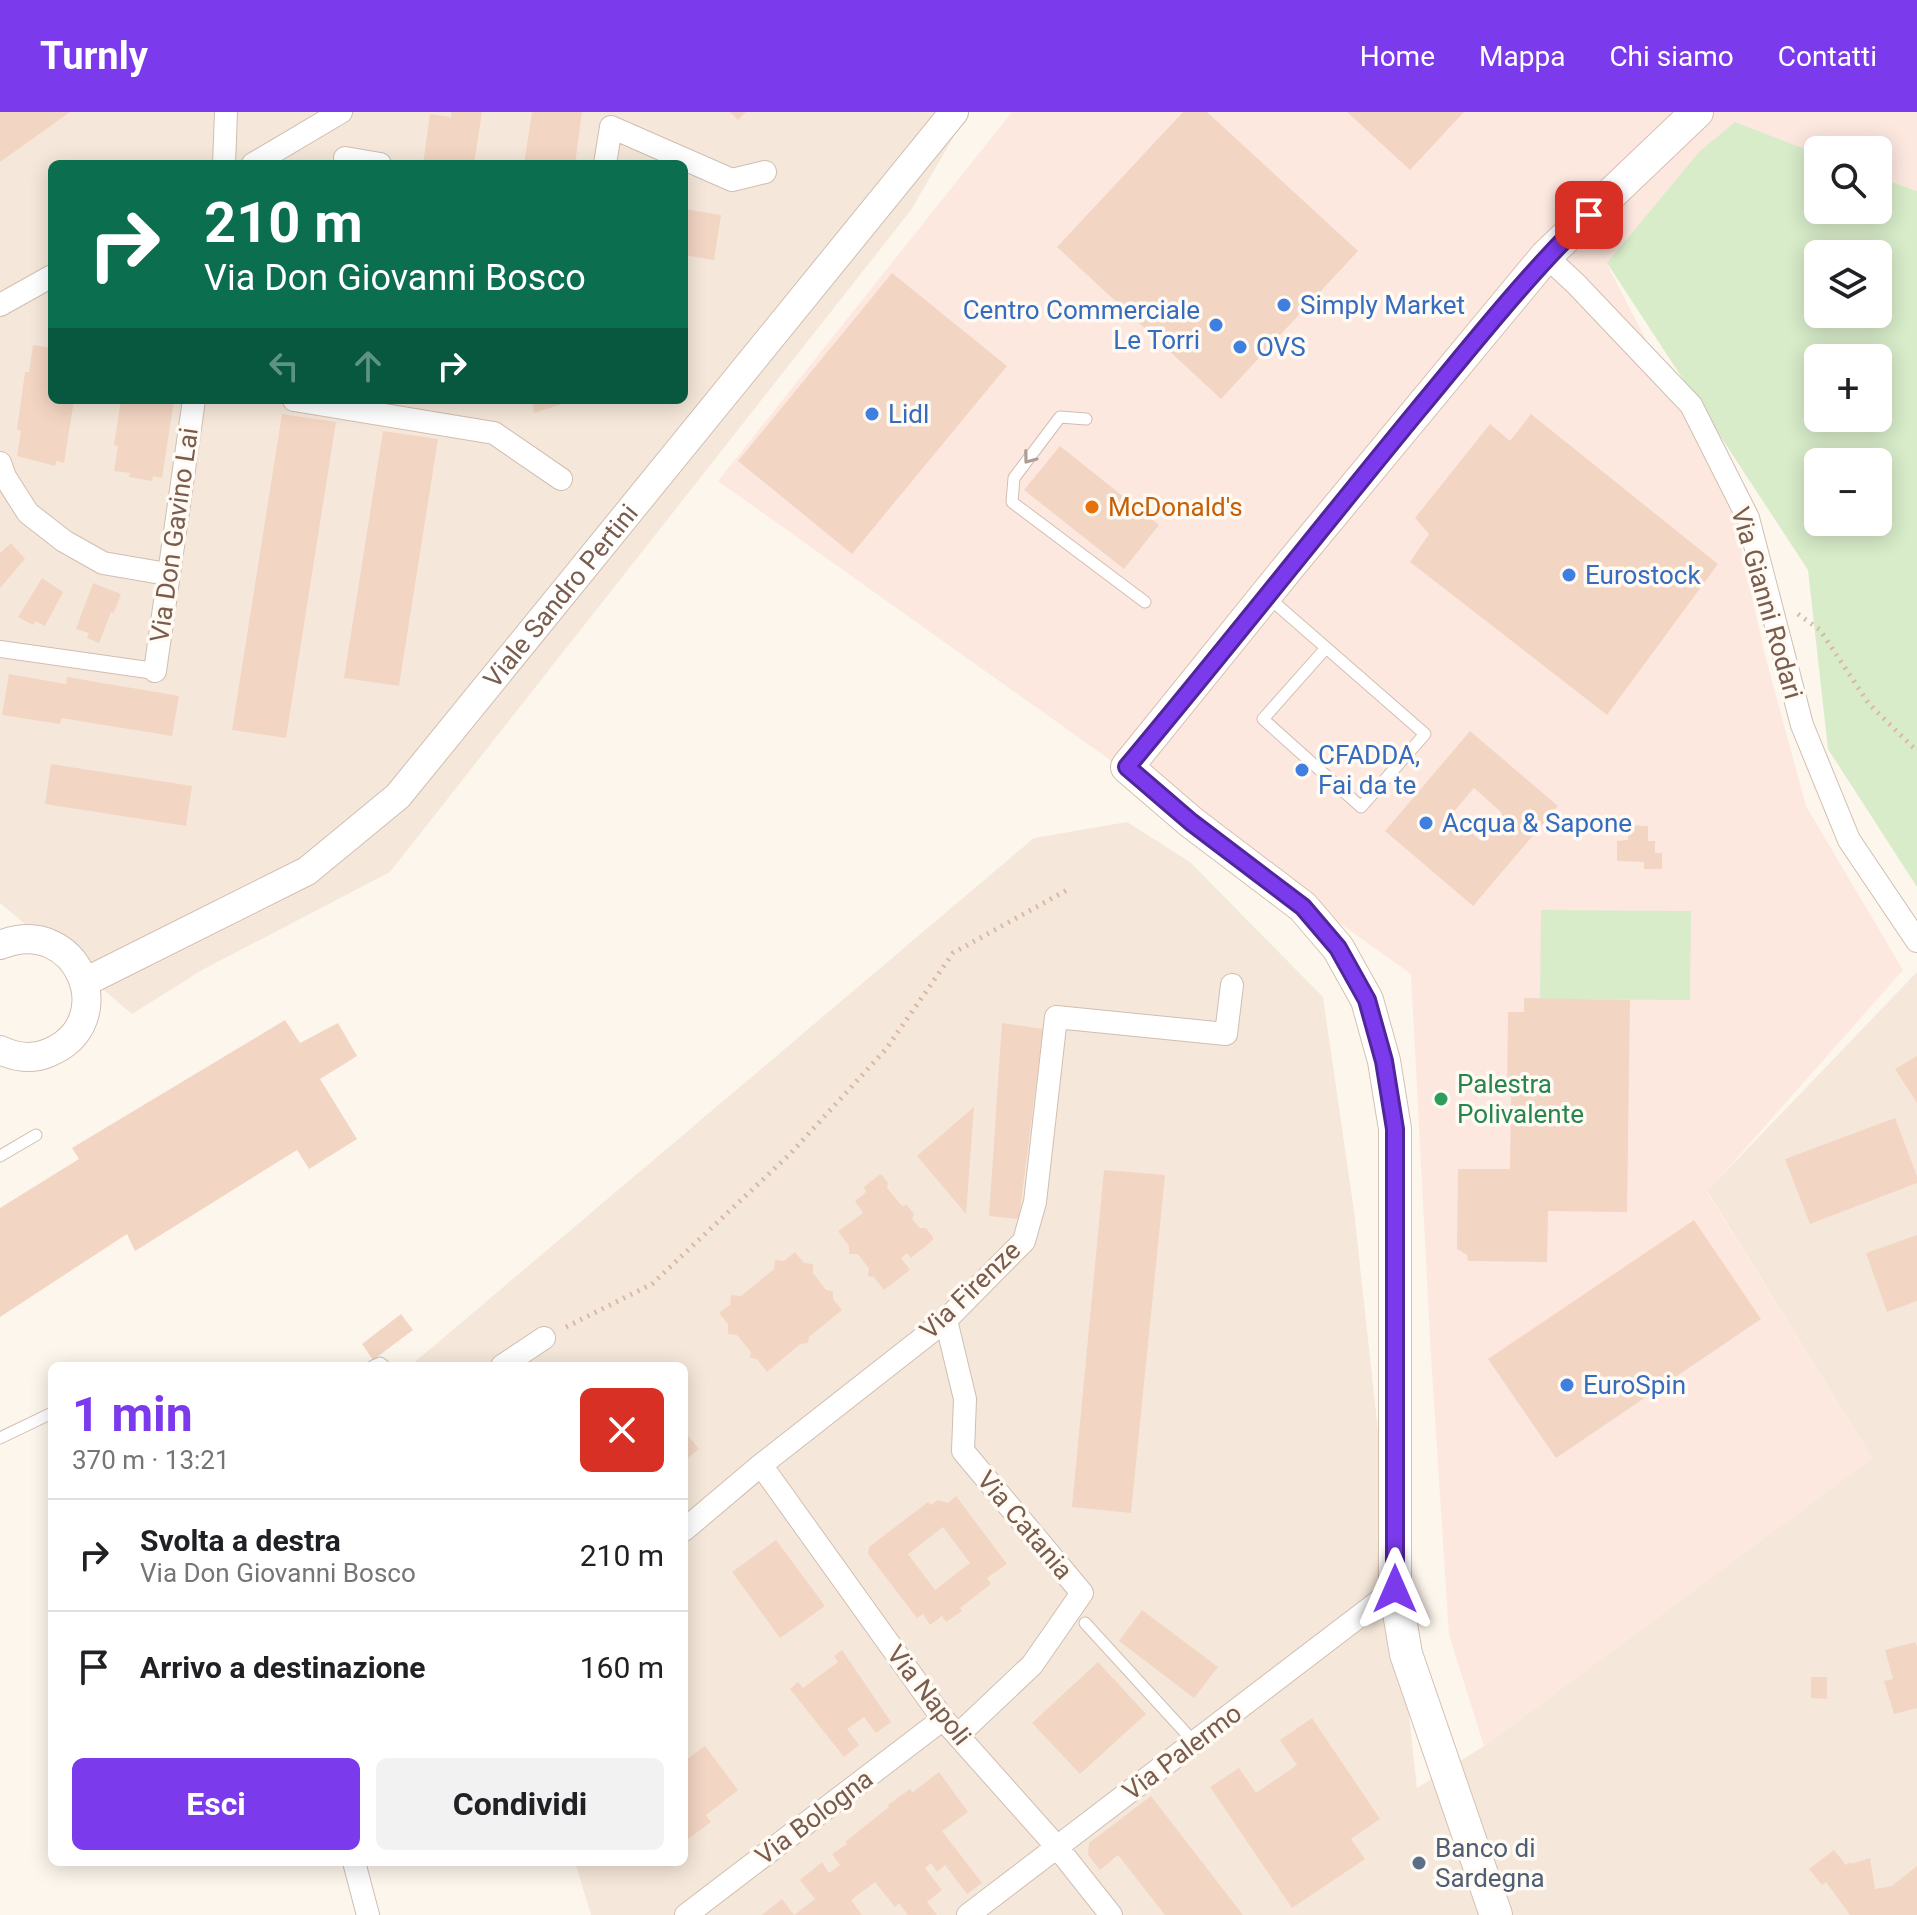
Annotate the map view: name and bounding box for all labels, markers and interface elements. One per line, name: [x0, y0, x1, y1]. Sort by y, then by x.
text: Turnly: [40, 34, 148, 78]
text: Home: [1360, 40, 1435, 73]
text: Mappa: [1479, 40, 1565, 73]
text: Chi siamo: [1609, 40, 1734, 73]
text: Contatti: [1778, 40, 1877, 73]
map controls: [1804, 136, 1892, 536]
button: search: [1804, 136, 1892, 224]
pin: [1555, 181, 1623, 249]
text: 210 m: [204, 190, 363, 256]
icon: right: [72, 192, 176, 296]
icon: arrive: [1567, 193, 1611, 237]
button: layers: [1804, 240, 1892, 328]
text: Via Don Giovanni Bosco: [204, 257, 586, 299]
place label: Simply Market: [1300, 290, 1465, 320]
place label: Centro Commerciale Le Torri: [963, 295, 1200, 355]
marker: Simply Market: [1275, 296, 1293, 314]
marker: Centro Commerciale Le Torri: [1207, 316, 1225, 334]
place label: OVS: [1256, 332, 1306, 362]
marker: OVS: [1231, 338, 1249, 356]
icon: left: [262, 344, 306, 388]
icon: ahead: [346, 344, 390, 388]
icon: right: [430, 344, 474, 388]
button: +: [1804, 344, 1892, 432]
place label: Lidl: [888, 399, 929, 429]
marker: Lidl: [863, 405, 881, 423]
street label: Via Don Gavino Lai: [144, 426, 204, 644]
button: −: [1804, 448, 1892, 536]
one-way arrow: [1024, 449, 1039, 464]
place label: McDonald's: [1108, 492, 1243, 522]
street label: Viale Sandro Pertini: [477, 498, 644, 693]
marker: McDonald's: [1083, 498, 1101, 516]
street label: Via Gianni Rodari: [1725, 504, 1809, 702]
place label: Eurostock: [1585, 560, 1701, 590]
marker: Eurostock: [1560, 566, 1578, 584]
place label: CFADDA, Fai da te: [1318, 740, 1420, 800]
marker: CFADDA, Fai da te: [1293, 761, 1311, 779]
place label: Acqua & Sapone: [1442, 808, 1632, 838]
marker: Acqua & Sapone: [1417, 814, 1435, 832]
place label: Palestra Polivalente: [1457, 1069, 1584, 1129]
marker: Palestra Polivalente: [1432, 1090, 1450, 1108]
street label: Via Firenze: [914, 1235, 1026, 1345]
place label: EuroSpin: [1583, 1370, 1686, 1400]
marker: EuroSpin: [1558, 1376, 1576, 1394]
text: 1 min: [72, 1386, 193, 1443]
button: close: [580, 1388, 664, 1472]
text: 370 m · 13:21: [72, 1445, 230, 1475]
street label: Via Catania: [971, 1465, 1079, 1585]
text: Svolta a destra: [140, 1523, 341, 1558]
icon: right: [72, 1533, 116, 1577]
text: 210 m: [580, 1538, 664, 1573]
position arrow: [1353, 1547, 1437, 1631]
text: Via Don Giovanni Bosco: [140, 1558, 416, 1588]
street label: Via Napoli: [881, 1639, 977, 1751]
icon: arrive: [72, 1645, 116, 1689]
text: Arrivo a destinazione: [140, 1650, 426, 1685]
text: 160 m: [580, 1650, 664, 1685]
street label: Via Palermo: [1117, 1698, 1247, 1806]
button: Esci: [72, 1758, 360, 1850]
button: Condividi: [376, 1758, 664, 1850]
street label: Via Bologna: [750, 1763, 878, 1871]
place label: Banco di Sardegna: [1435, 1833, 1545, 1893]
marker: Banco di Sardegna: [1410, 1854, 1428, 1872]

